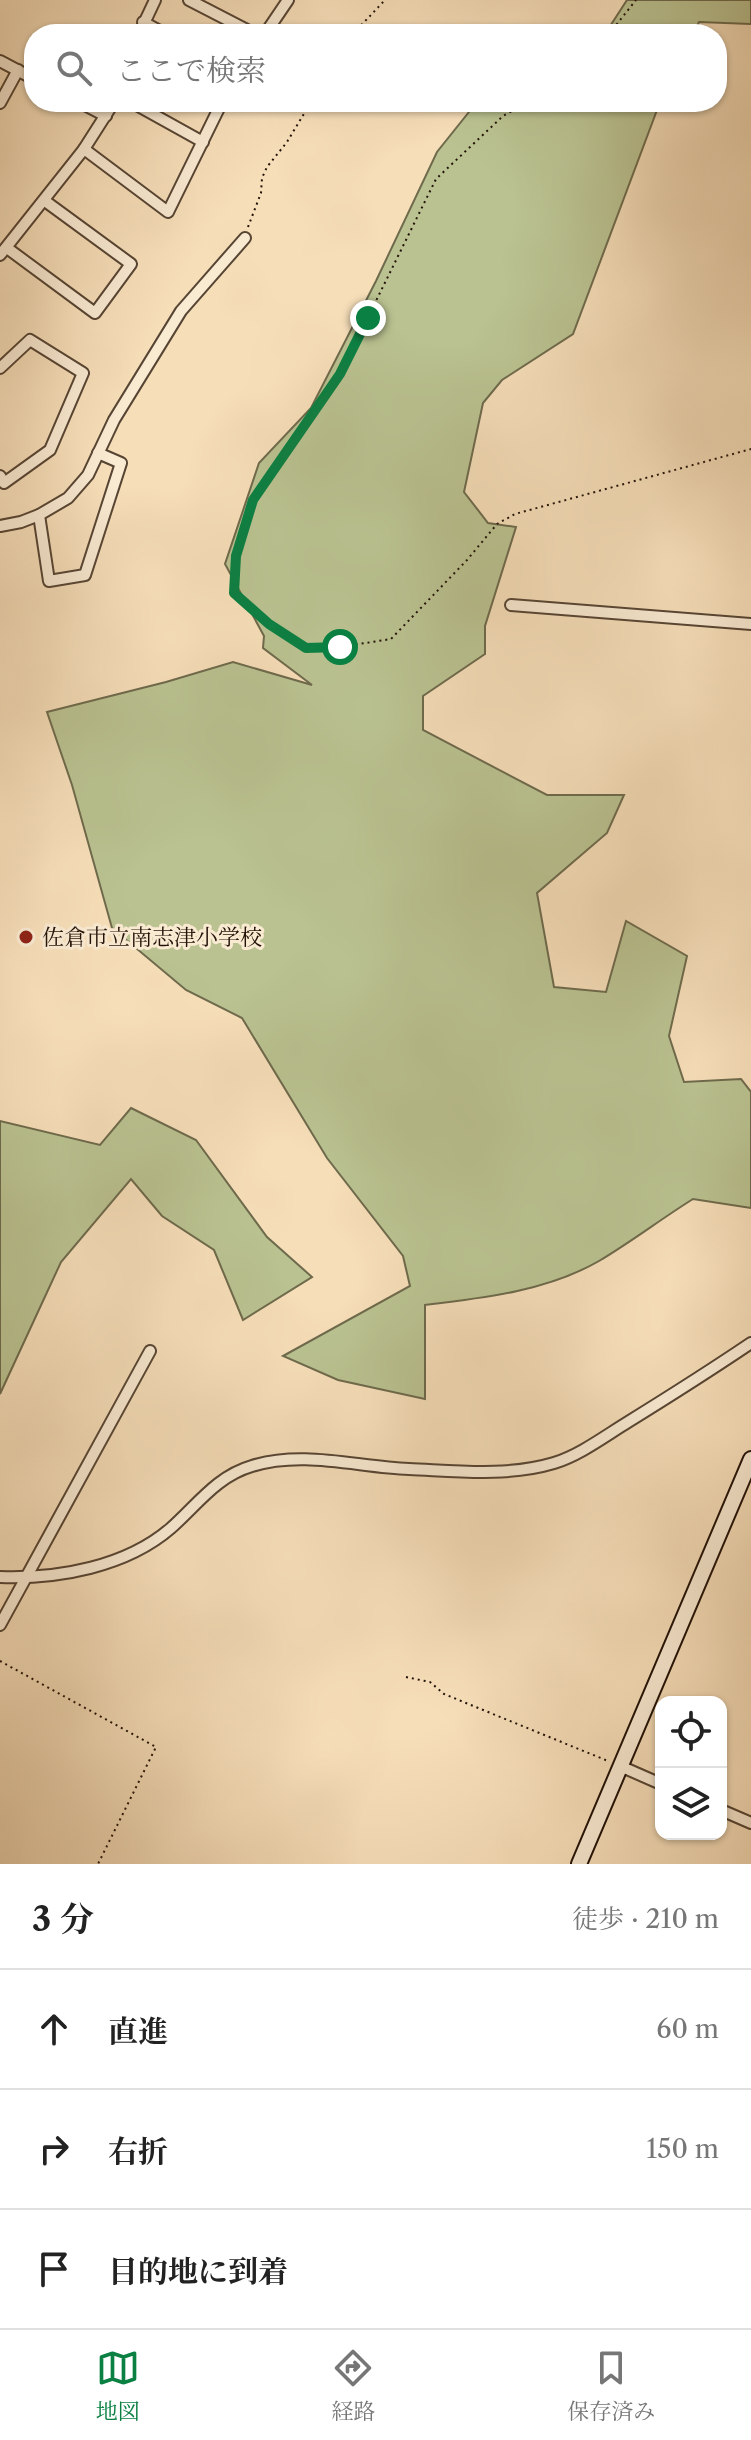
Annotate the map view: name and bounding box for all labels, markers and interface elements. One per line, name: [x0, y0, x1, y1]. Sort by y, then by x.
search box: [24, 24, 727, 112]
icon: search: [52, 46, 96, 90]
text: ここで検索: [116, 52, 266, 89]
route end: [350, 300, 386, 336]
route start: [322, 629, 358, 665]
place label: 佐倉市立南志津小学校: [42, 924, 262, 951]
marker: 佐倉市立南志津小学校: [17, 928, 35, 946]
map controls: [655, 1696, 727, 1840]
button: locate: [655, 1696, 727, 1768]
button: layers: [655, 1768, 727, 1840]
text: 3 分: [32, 1898, 94, 1940]
text: 徒歩 · 210 m: [572, 1903, 719, 1935]
icon: ahead: [32, 2007, 76, 2051]
text: 直進: [108, 2013, 168, 2050]
text: 60 m: [656, 2013, 719, 2045]
icon: right: [32, 2127, 76, 2171]
text: 右折: [108, 2133, 168, 2170]
text: 150 m: [646, 2133, 719, 2165]
icon: arrive: [32, 2247, 76, 2291]
text: 目的地に到着: [108, 2253, 288, 2290]
tab: 地図: [96, 2346, 140, 2425]
tab: 経路: [331, 2346, 375, 2425]
tab: 保存済み: [567, 2346, 655, 2425]

